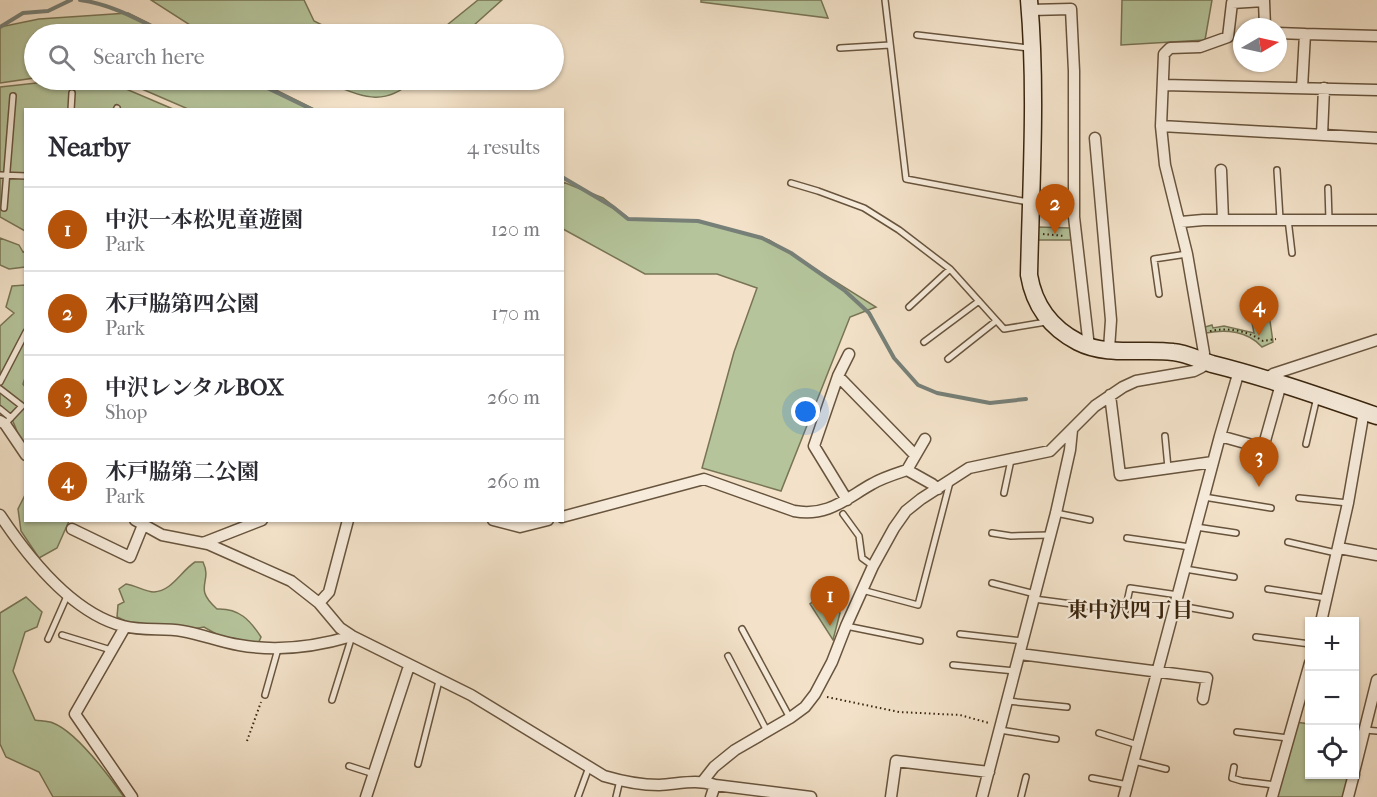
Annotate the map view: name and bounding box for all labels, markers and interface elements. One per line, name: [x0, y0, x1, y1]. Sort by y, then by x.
north arrow: [1233, 18, 1287, 72]
search box: [24, 24, 564, 90]
icon: search: [45, 41, 78, 74]
text: Search here: [93, 44, 205, 70]
text: Nearby: [48, 132, 130, 163]
text: 4 results: [467, 136, 540, 159]
pin: 2: [1036, 184, 1074, 234]
text: 中沢一本松児童遊園: [105, 207, 303, 233]
text: 1: [64, 218, 71, 241]
text: 120 m: [491, 218, 540, 241]
text: Park: [105, 233, 145, 256]
pin: 4: [1240, 286, 1278, 336]
text: 木戸脇第四公園: [105, 291, 259, 317]
text: 2: [62, 302, 73, 325]
text: 170 m: [491, 302, 540, 325]
text: Park: [105, 317, 145, 340]
text: 中沢レンタルBOX: [105, 375, 284, 401]
text: 3: [63, 386, 72, 409]
text: 260 m: [487, 386, 540, 409]
your location: [791, 397, 820, 426]
text: Shop: [105, 401, 147, 424]
pin: 3: [1240, 438, 1278, 487]
text: 木戸脇第二公園: [105, 459, 259, 485]
text: 4: [62, 470, 73, 493]
text: 260 m: [487, 470, 540, 493]
text: Park: [105, 485, 145, 508]
pin: 1: [810, 576, 850, 626]
district label: 東中沢四丁目: [1067, 598, 1193, 622]
map controls: [1305, 617, 1359, 779]
button: +: [1305, 617, 1359, 671]
button: −: [1305, 671, 1359, 725]
button: locate: [1305, 725, 1359, 779]

